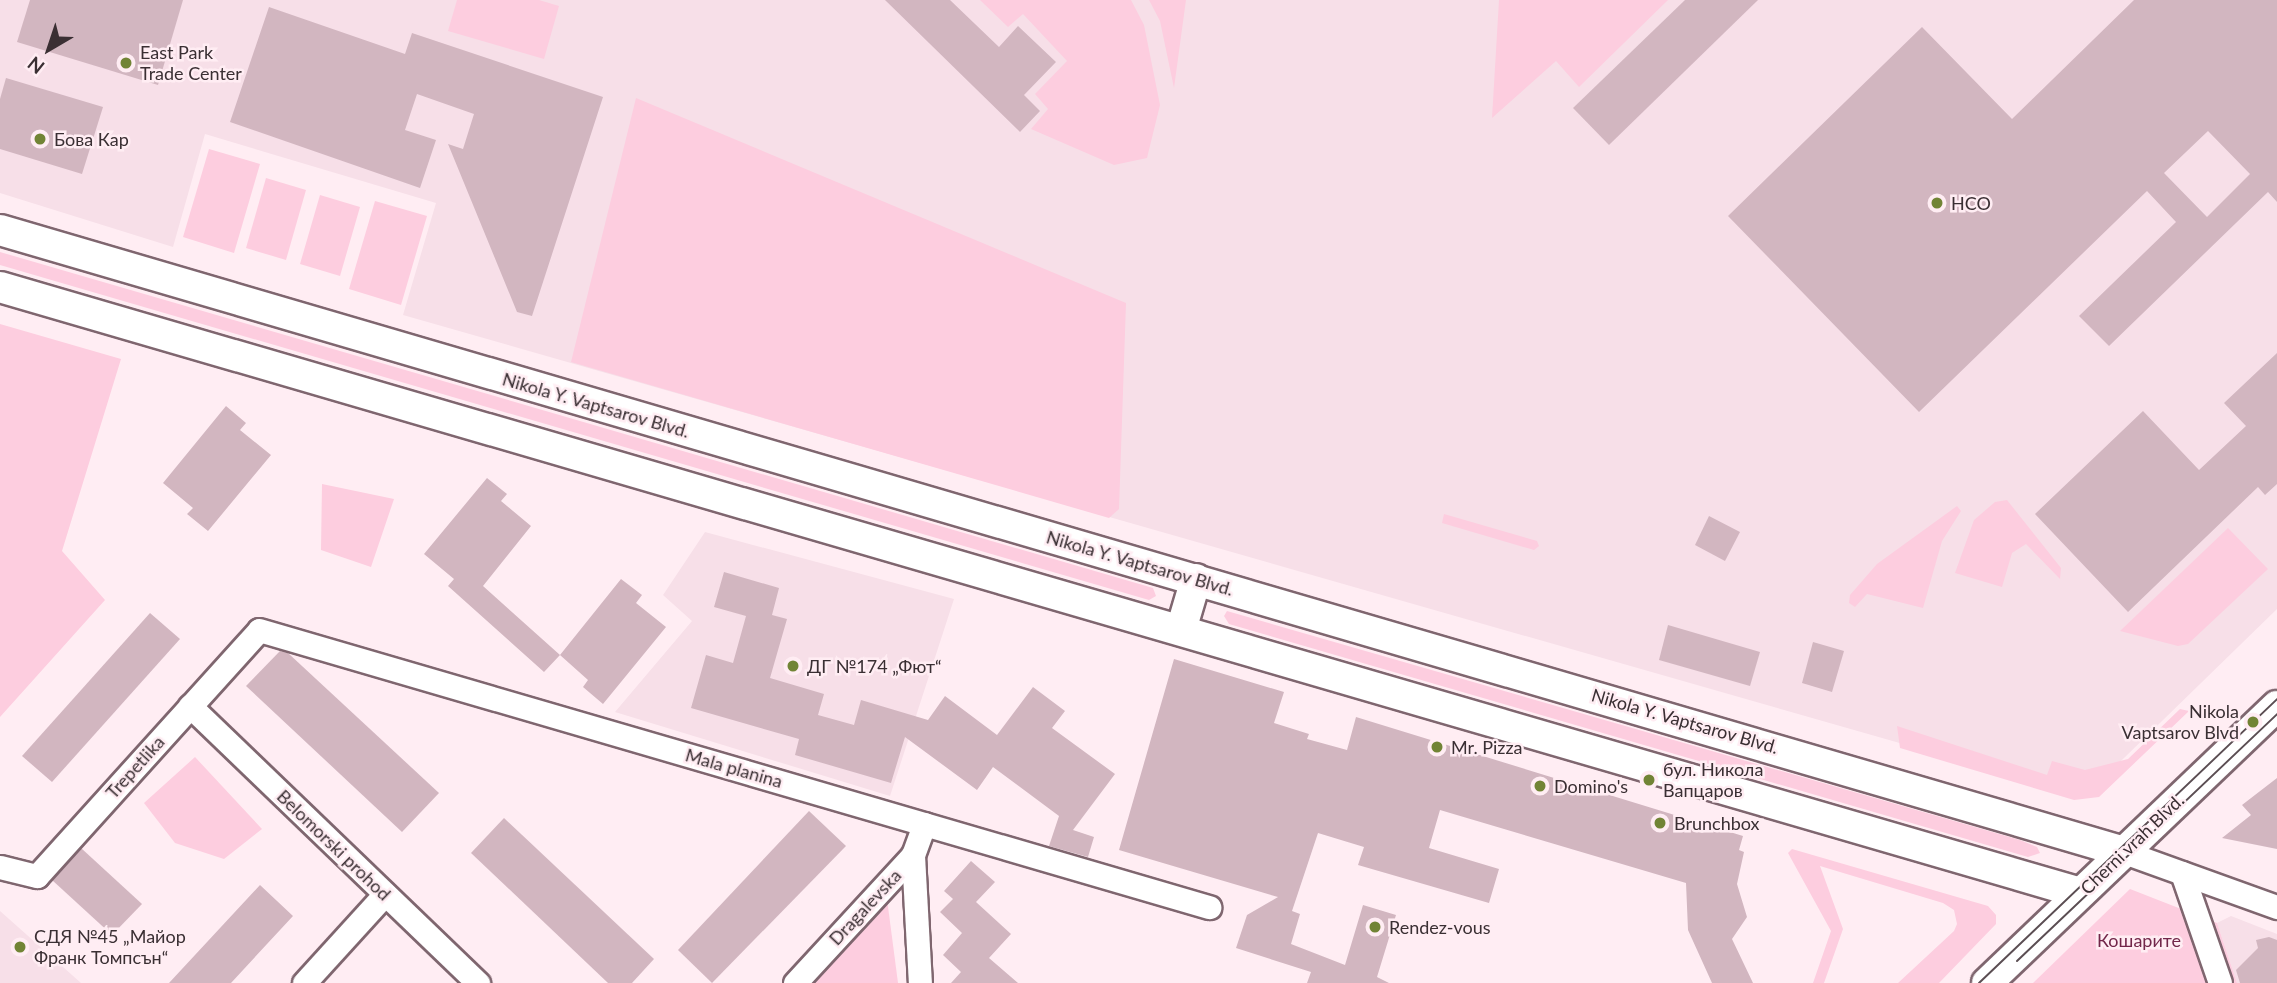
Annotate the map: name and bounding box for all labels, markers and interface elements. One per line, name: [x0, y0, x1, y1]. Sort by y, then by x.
north arrow: [14, 14, 84, 84]
place label: East Park Trade Center: [140, 42, 242, 84]
text: N: [23, 52, 48, 79]
marker: East Park Trade Center: [118, 55, 134, 71]
place label: Бова Кар: [54, 128, 129, 150]
marker: Бова Кар: [32, 131, 48, 147]
place label: НСО: [1951, 192, 1991, 214]
marker: НСО: [1929, 195, 1945, 211]
street label: Nikola Y. Vaptsarov Blvd.: [499, 368, 693, 442]
street label: Nikola Y. Vaptsarov Blvd.: [1043, 526, 1237, 600]
place label: ДГ №174 „Фют“: [807, 655, 942, 677]
marker: ДГ №174 „Фют“: [785, 658, 801, 674]
street label: Nikola Y. Vaptsarov Blvd.: [1588, 684, 1782, 758]
place label: Nikola Vaptsarov Blvd: [2121, 701, 2239, 744]
marker: Nikola Vaptsarov Blvd: [2245, 714, 2261, 730]
street label: Trepetlika: [101, 731, 169, 803]
place label: Mr. Pizza: [1451, 736, 1523, 758]
marker: Mr. Pizza: [1429, 739, 1445, 755]
street label: Mala planina: [683, 744, 785, 792]
place label: бул. Никола Вапцаров: [1663, 759, 1763, 802]
marker: бул. Никола Вапцаров: [1641, 772, 1657, 788]
place label: Domino's: [1554, 775, 1628, 797]
marker: Domino's: [1532, 778, 1548, 794]
street label: Belomorski prohod: [273, 785, 395, 905]
street label: Cherni vrah Blvd.: [2076, 789, 2188, 899]
place label: Brunchbox: [1674, 812, 1760, 834]
marker: Brunchbox: [1652, 815, 1668, 831]
street label: Dragalevska: [824, 865, 906, 949]
place label: Rendez-vous: [1389, 916, 1491, 938]
marker: Rendez-vous: [1367, 919, 1383, 935]
place label: СДЯ №45 „Майор Франк Томпсън“: [34, 926, 186, 968]
park label: Кошарите: [2097, 929, 2181, 951]
marker: СДЯ №45 „Майор Франк Томпсън“: [12, 939, 28, 955]

